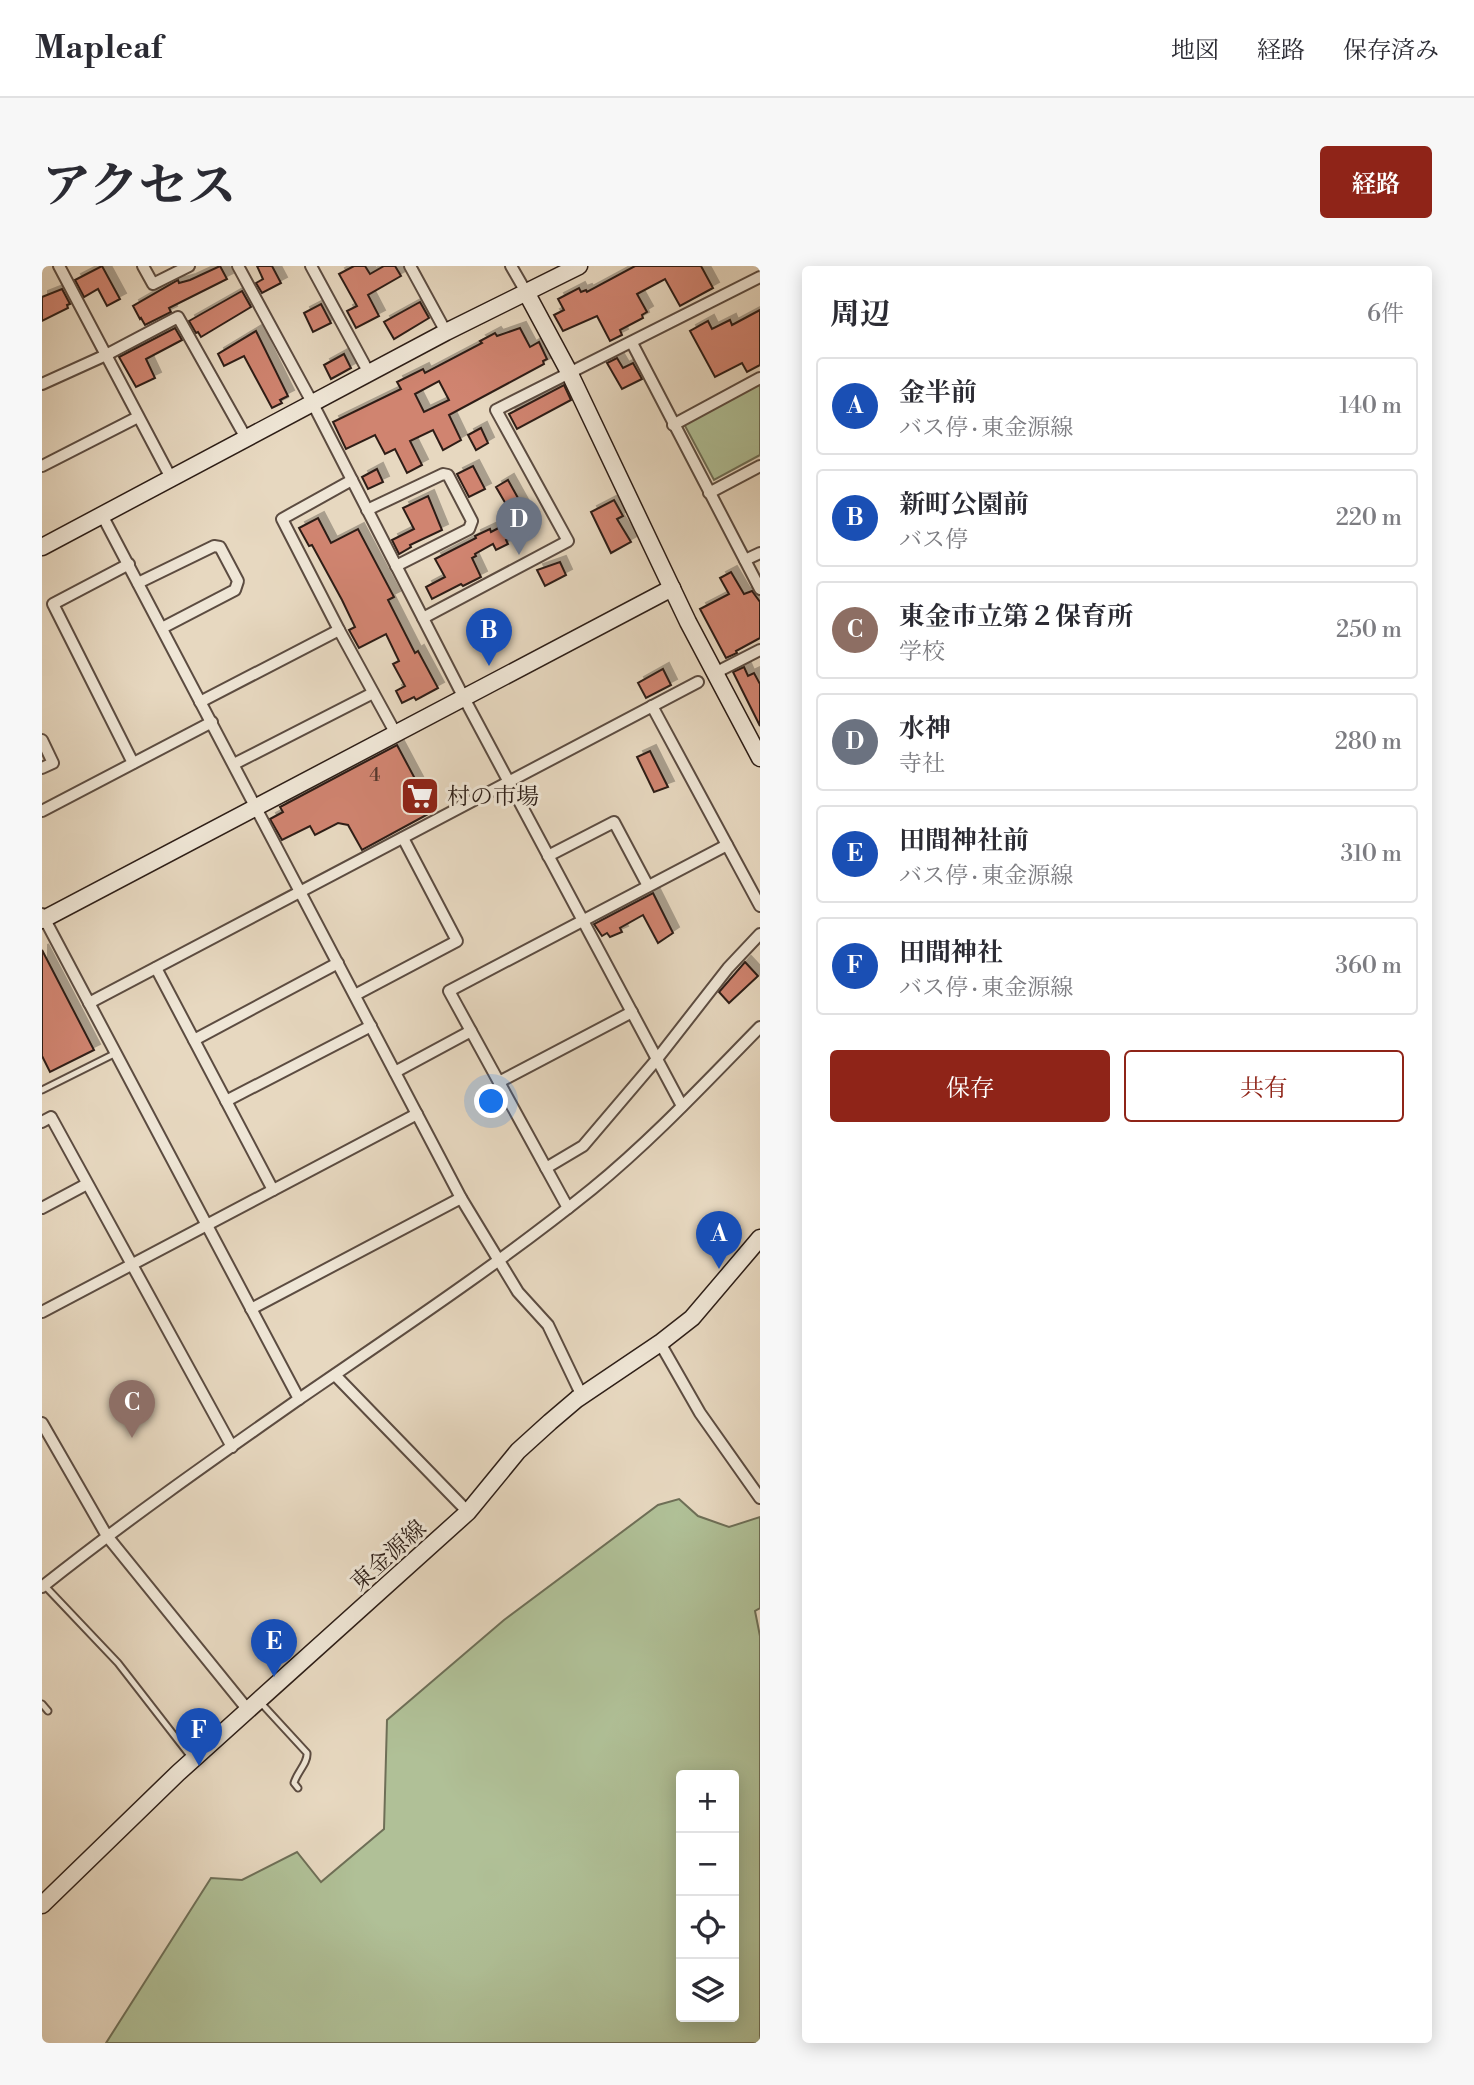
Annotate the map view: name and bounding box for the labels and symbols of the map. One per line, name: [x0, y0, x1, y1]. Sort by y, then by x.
pin: D: [496, 497, 542, 555]
pin: B: [466, 608, 512, 666]
house number: 4: [369, 763, 381, 787]
supermarket icon: 村の市場: [399, 775, 441, 817]
place label: 村の市場: [447, 783, 539, 811]
your location: [474, 1084, 508, 1118]
pin: A: [696, 1211, 742, 1269]
pin: C: [109, 1380, 155, 1438]
street label: 東金源線: [345, 1515, 432, 1597]
pin: E: [251, 1619, 297, 1677]
pin: F: [176, 1708, 222, 1766]

